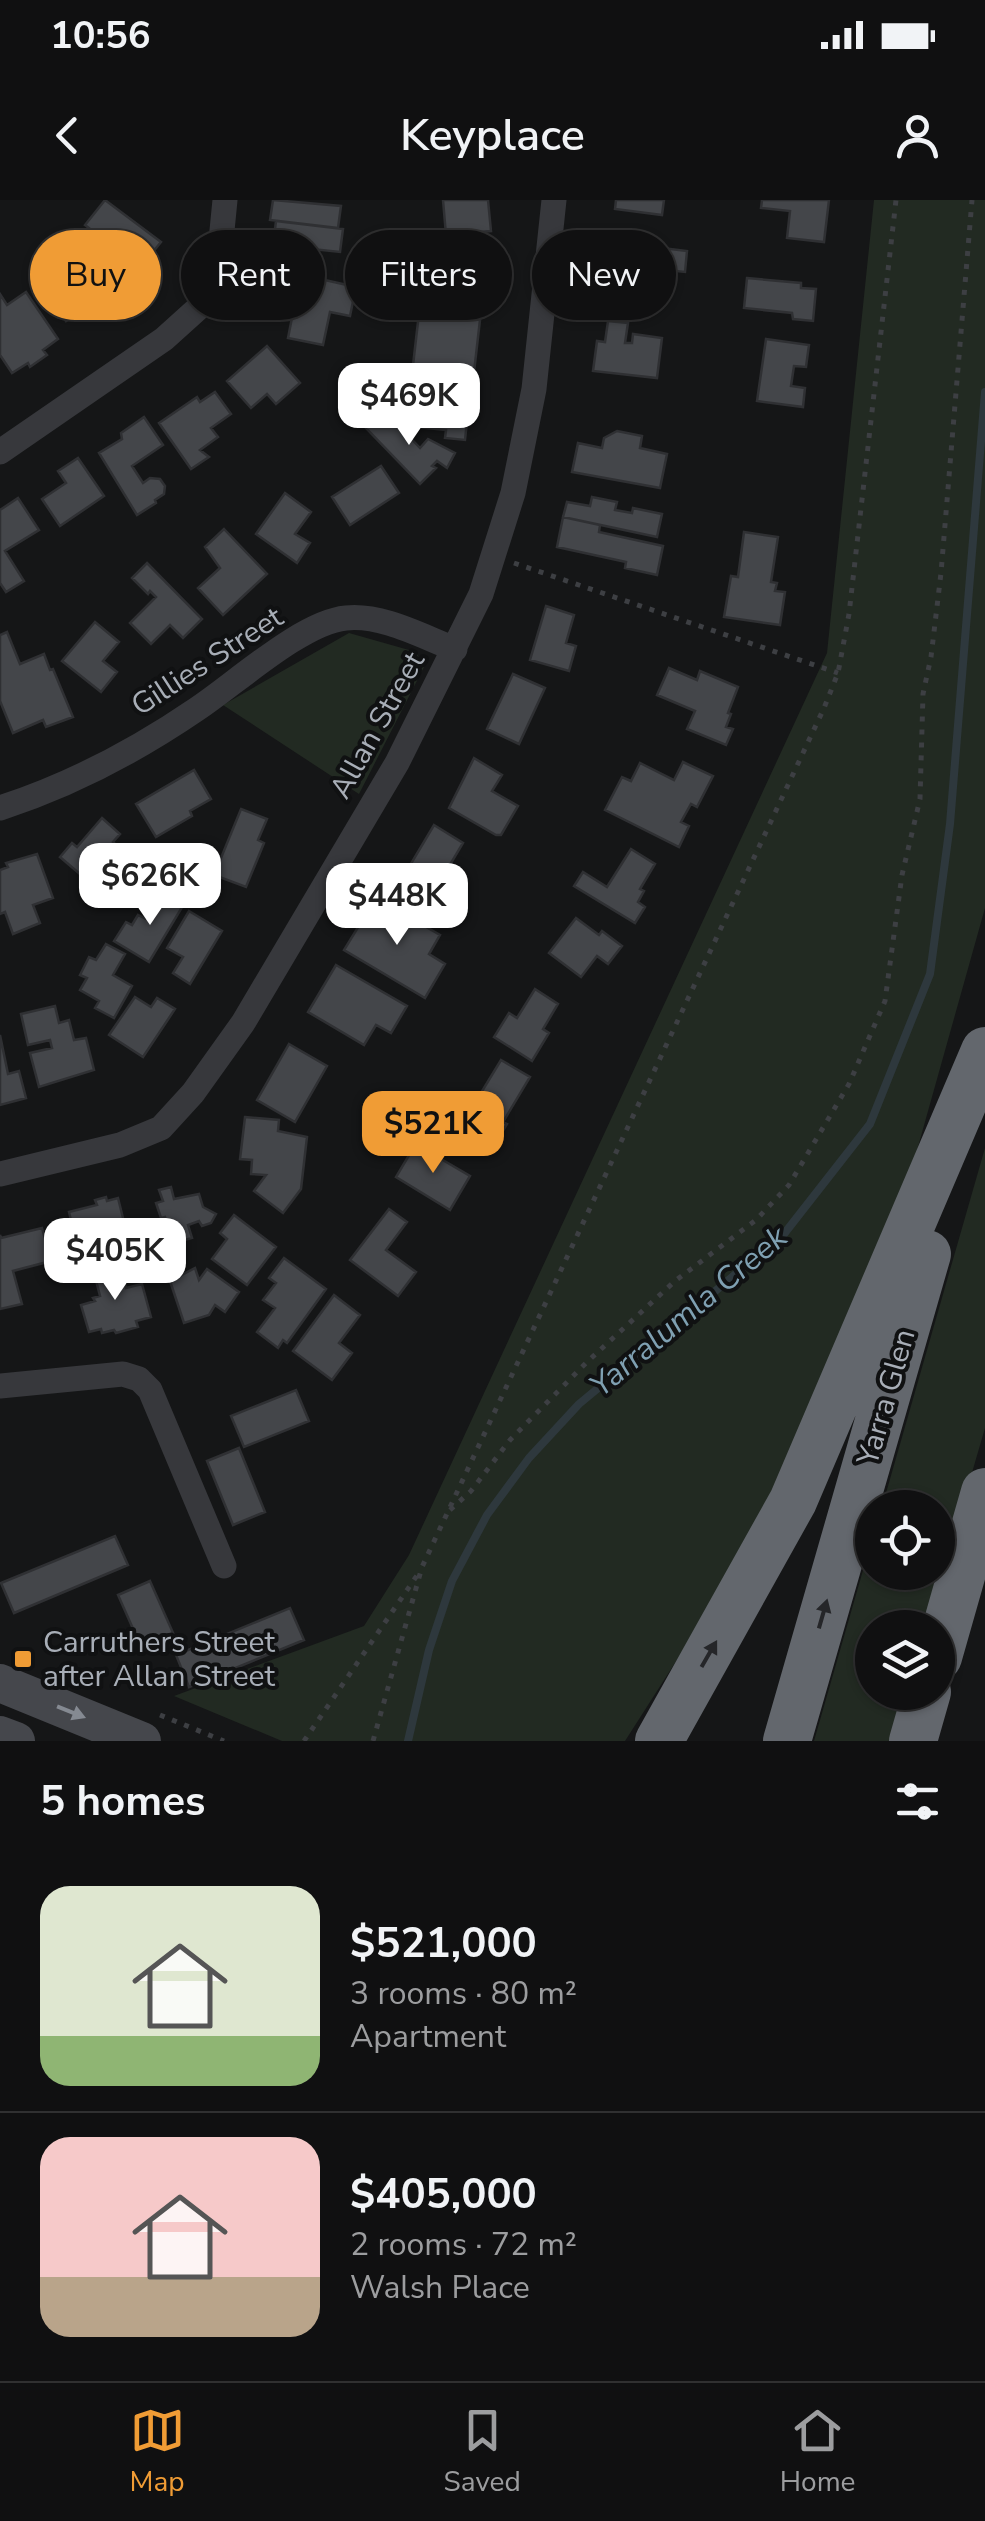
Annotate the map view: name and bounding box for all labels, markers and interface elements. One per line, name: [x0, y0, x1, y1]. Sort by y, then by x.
text: 10:56: [50, 10, 151, 61]
text: Keyplace: [400, 105, 585, 166]
icon: back: [40, 108, 95, 163]
icon: person: [890, 108, 945, 163]
chip: Buy: [30, 230, 161, 320]
chip: Rent: [181, 230, 325, 320]
chip: Filters: [345, 230, 512, 320]
chip: New: [532, 230, 676, 320]
pin: $469K: [339, 363, 479, 448]
text: $469K: [360, 374, 458, 417]
street label: Gillies Street: [123, 597, 292, 726]
street label: Allan Street: [320, 644, 435, 806]
pin: $626K: [80, 843, 220, 928]
text: $626K: [101, 854, 199, 897]
pin: $448K: [327, 863, 467, 948]
text: $448K: [348, 874, 446, 917]
pin: $521K: [363, 1091, 503, 1176]
text: $521K: [384, 1102, 482, 1145]
water label: Yarralumla Creek: [580, 1215, 797, 1407]
pin: $405K: [45, 1218, 185, 1303]
text: $405K: [66, 1229, 164, 1272]
street label: Yarra Glen: [847, 1324, 925, 1471]
map controls: [855, 1490, 955, 1710]
button: locate: [855, 1490, 955, 1590]
one-way arrow: [816, 1598, 832, 1629]
button: layers: [855, 1610, 955, 1710]
place label: Carruthers Street after Allan Street: [43, 1622, 276, 1697]
one-way arrow: [700, 1640, 717, 1669]
marker: Carruthers Street after Allan Street: [12, 1648, 34, 1670]
one-way arrow: [56, 1705, 86, 1721]
text: 5 homes: [40, 1773, 205, 1830]
icon: filters: [890, 1774, 945, 1829]
text: $521,000: [350, 1915, 537, 1972]
icon: home: [120, 1926, 240, 2046]
text: 3 rooms · 80 m²: [350, 1972, 577, 2015]
text: Apartment: [350, 2015, 506, 2058]
text: $405,000: [350, 2166, 537, 2223]
icon: home: [120, 2177, 240, 2297]
text: 2 rooms · 72 m²: [350, 2223, 577, 2266]
text: Walsh Place: [350, 2266, 530, 2309]
tab: Map: [129, 2403, 185, 2501]
tab: Saved: [443, 2403, 521, 2501]
tab: Home: [780, 2403, 856, 2501]

